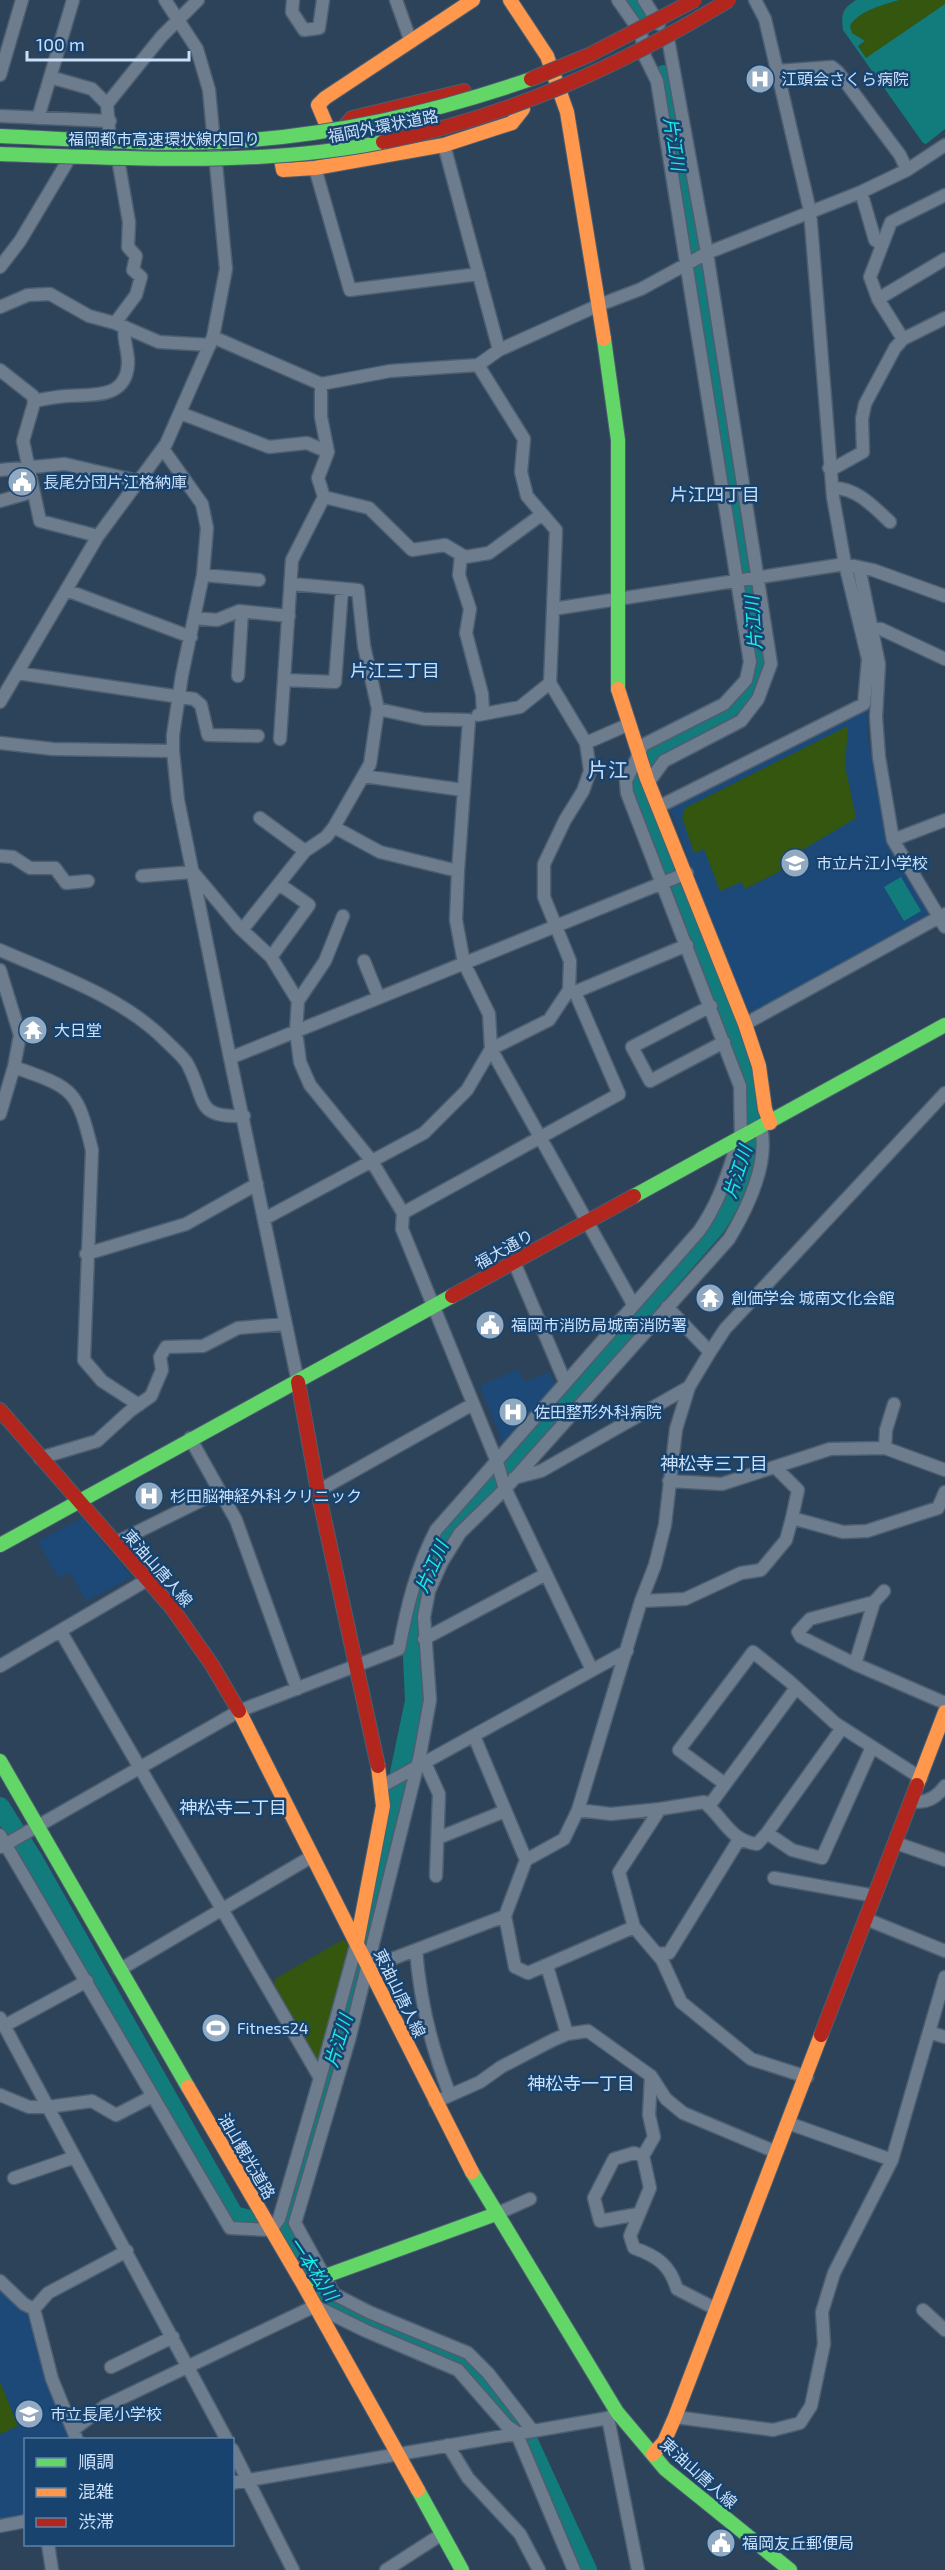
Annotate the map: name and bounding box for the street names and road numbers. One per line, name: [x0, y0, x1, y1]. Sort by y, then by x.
street label: 福岡外環状道路: [326, 105, 440, 146]
street label: 福岡都市高速環状線内回り: [68, 129, 260, 148]
street label: 福大通り: [471, 1225, 536, 1272]
street label: 東油山唐人線: [120, 1525, 197, 1610]
street label: 東油山唐人線: [371, 1945, 430, 2040]
street label: 油山観光道路: [215, 2109, 280, 2202]
street label: 東油山唐人線: [657, 2433, 741, 2512]

